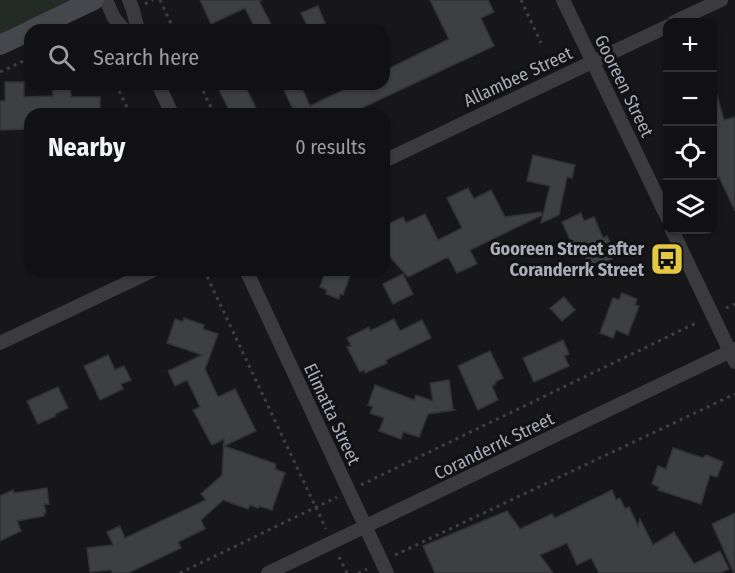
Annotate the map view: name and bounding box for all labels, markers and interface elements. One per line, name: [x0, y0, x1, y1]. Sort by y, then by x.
map controls: [663, 18, 717, 234]
button: +: [663, 18, 717, 72]
search box: [24, 24, 390, 90]
street label: Gooreen Street: [590, 31, 658, 141]
icon: search: [45, 41, 78, 74]
street label: Allambee Street: [460, 42, 576, 112]
text: Search here: [93, 44, 199, 71]
button: −: [663, 72, 717, 126]
button: locate: [663, 126, 717, 180]
text: Nearby: [48, 132, 125, 163]
text: 0 results: [295, 135, 366, 159]
button: layers: [663, 180, 717, 234]
place label: Gooreen Street after Coranderrk Street: [490, 238, 645, 281]
bus stop icon: Gooreen Street after Coranderrk Street: [649, 241, 685, 277]
street label: Elimatta Street: [299, 360, 365, 468]
street label: Coranderrk Street: [431, 408, 557, 484]

